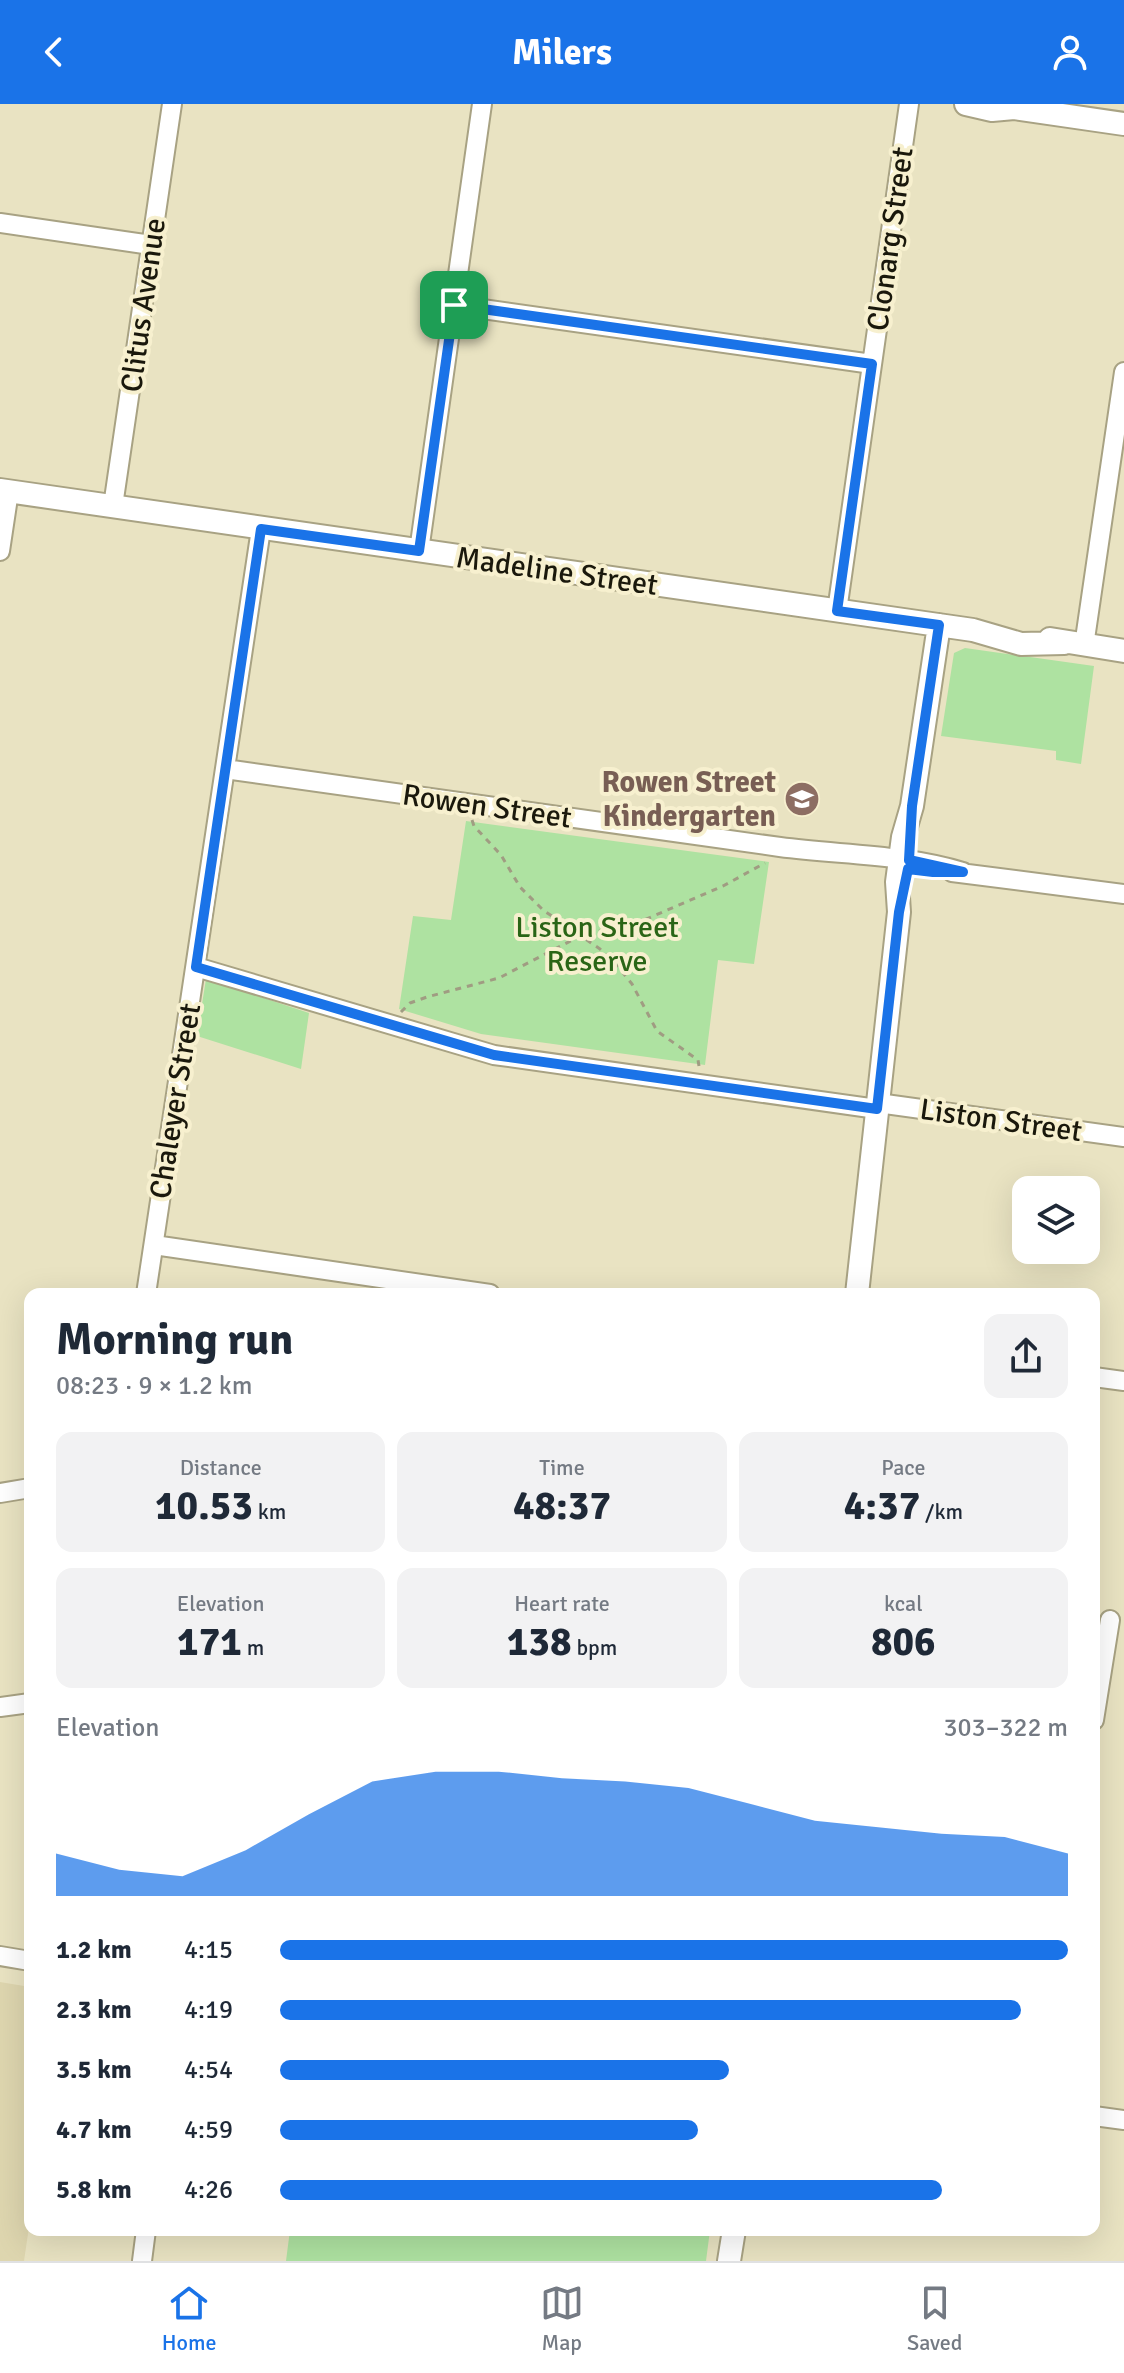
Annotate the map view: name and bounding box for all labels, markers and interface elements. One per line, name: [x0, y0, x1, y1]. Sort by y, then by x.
icon: back: [32, 30, 76, 74]
text: Milers: [512, 30, 612, 75]
icon: person: [1048, 30, 1092, 74]
street label: Clonarg Street: [859, 145, 922, 333]
street label: Clitus Avenue: [113, 216, 174, 394]
pin: [420, 271, 488, 339]
icon: arrive: [432, 283, 476, 327]
street label: Madeline Street: [454, 539, 660, 604]
place label: Rowen Street Kindergarten: [602, 764, 776, 835]
street label: Rowen Street: [400, 776, 574, 837]
school or university icon: Rowen Street Kindergarten: [783, 780, 821, 818]
park label: Liston Street Reserve: [515, 909, 679, 980]
street label: Chaleyer Street: [142, 1001, 209, 1201]
street label: Liston Street: [917, 1091, 1084, 1150]
map controls: [1012, 1176, 1100, 1264]
button: layers: [1012, 1176, 1100, 1264]
text: Morning run: [56, 1313, 293, 1367]
button: share: [984, 1314, 1068, 1398]
text: 08:23 · 9 × 1.2 km: [56, 1370, 252, 1402]
text: Distance: [180, 1454, 262, 1481]
text: Time: [539, 1454, 585, 1481]
text: Pace: [881, 1454, 925, 1481]
text: 10.53: [155, 1481, 253, 1531]
text: 48:37: [513, 1481, 611, 1531]
text: 4:37: [844, 1481, 920, 1531]
text: km: [253, 1498, 286, 1525]
text: /km: [920, 1498, 963, 1525]
text: Elevation: [177, 1590, 264, 1617]
text: Heart rate: [514, 1590, 610, 1617]
text: kcal: [884, 1590, 923, 1617]
text: 171: [177, 1617, 242, 1667]
text: 138: [507, 1617, 572, 1667]
text: 806: [871, 1617, 936, 1667]
text: m: [242, 1634, 264, 1661]
text: bpm: [572, 1634, 617, 1661]
text: Elevation: [56, 1712, 160, 1744]
text: 303–322 m: [944, 1712, 1068, 1744]
text: 1.2 km: [56, 1934, 132, 1966]
text: 4:15: [184, 1934, 233, 1966]
text: 2.3 km: [56, 1994, 132, 2026]
text: 4:19: [184, 1994, 233, 2026]
text: 3.5 km: [56, 2054, 132, 2086]
text: 4:54: [184, 2054, 233, 2086]
text: 4.7 km: [56, 2114, 132, 2146]
text: 4:59: [184, 2114, 233, 2146]
text: 5.8 km: [56, 2174, 132, 2206]
text: 4:26: [184, 2174, 233, 2206]
tab: Home: [162, 2281, 216, 2356]
tab: Map: [540, 2281, 584, 2356]
tab: Saved: [907, 2281, 962, 2356]

